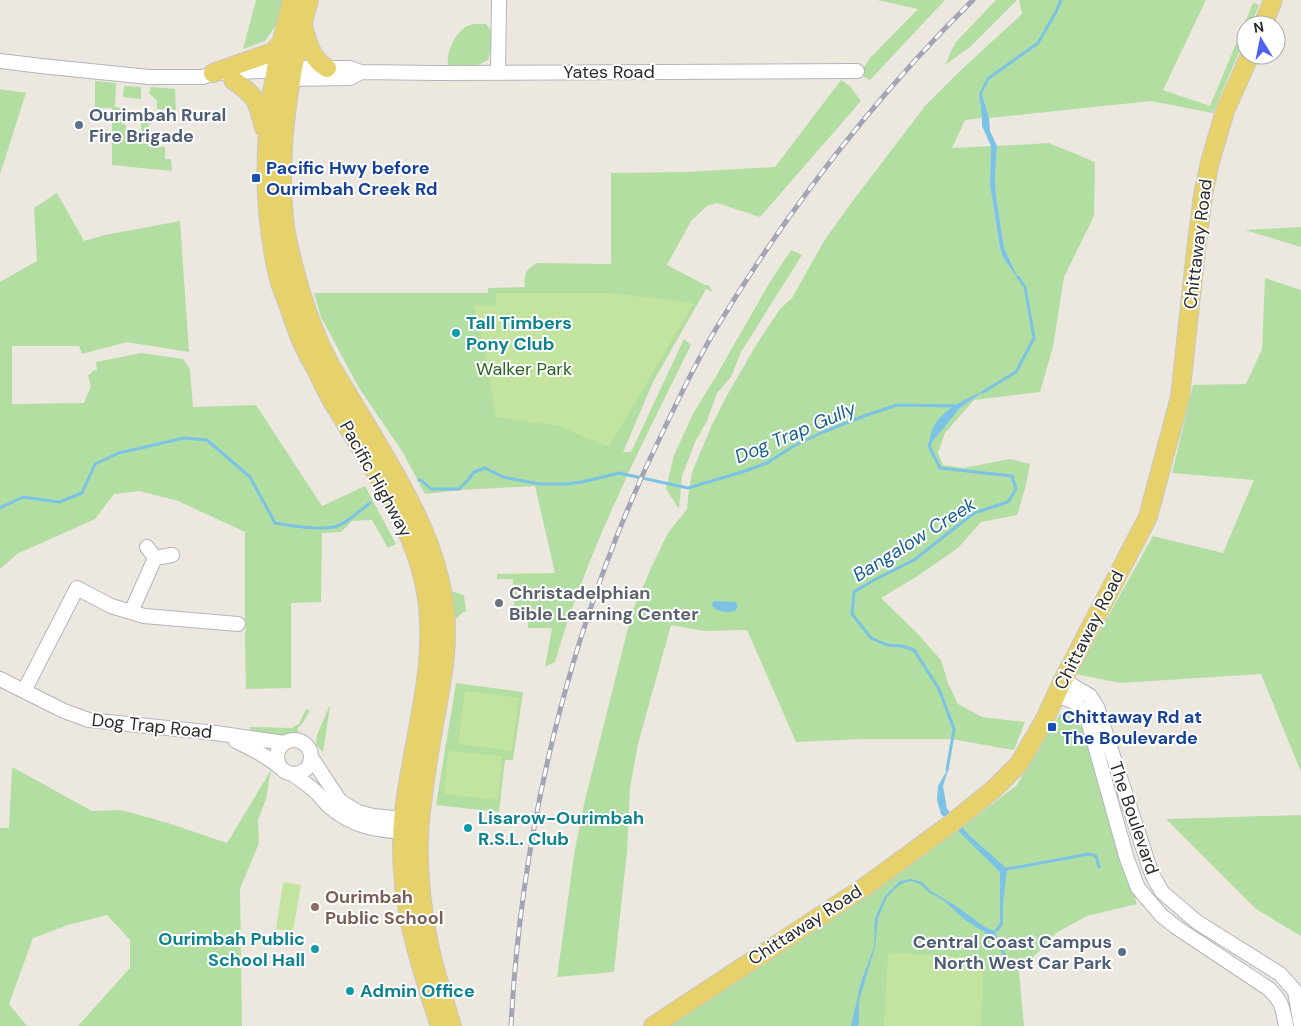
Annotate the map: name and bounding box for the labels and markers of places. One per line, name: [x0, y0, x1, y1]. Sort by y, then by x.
place label: Ourimbah Rural Fire Brigade: [89, 103, 226, 148]
marker: Ourimbah Rural Fire Brigade: [73, 119, 85, 131]
place label: Pacific Hwy before Ourimbah Creek Rd: [266, 156, 438, 201]
marker: Pacific Hwy before Ourimbah Creek Rd: [250, 172, 262, 184]
place label: Tall Timbers Pony Club: [466, 311, 572, 356]
marker: Tall Timbers Pony Club: [450, 327, 462, 339]
place label: Christadelphian Bible Learning Center: [509, 581, 699, 626]
marker: Christadelphian Bible Learning Center: [493, 597, 505, 609]
place label: Chittaway Rd at The Boulevarde: [1062, 705, 1202, 750]
marker: Chittaway Rd at The Boulevarde: [1046, 721, 1058, 733]
place label: Lisarow-Ourimbah R.S.L. Club: [478, 806, 644, 851]
marker: Lisarow-Ourimbah R.S.L. Club: [462, 822, 474, 834]
place label: Ourimbah Public School: [325, 885, 444, 930]
marker: Ourimbah Public School: [309, 901, 321, 913]
place label: Ourimbah Public School Hall: [158, 927, 305, 972]
place label: Central Coast Campus North West Car Park: [913, 930, 1113, 975]
marker: Ourimbah Public School Hall: [309, 943, 321, 955]
marker: Central Coast Campus North West Car Park: [1116, 946, 1128, 958]
place label: Admin Office: [360, 979, 475, 1003]
marker: Admin Office: [344, 985, 356, 997]

